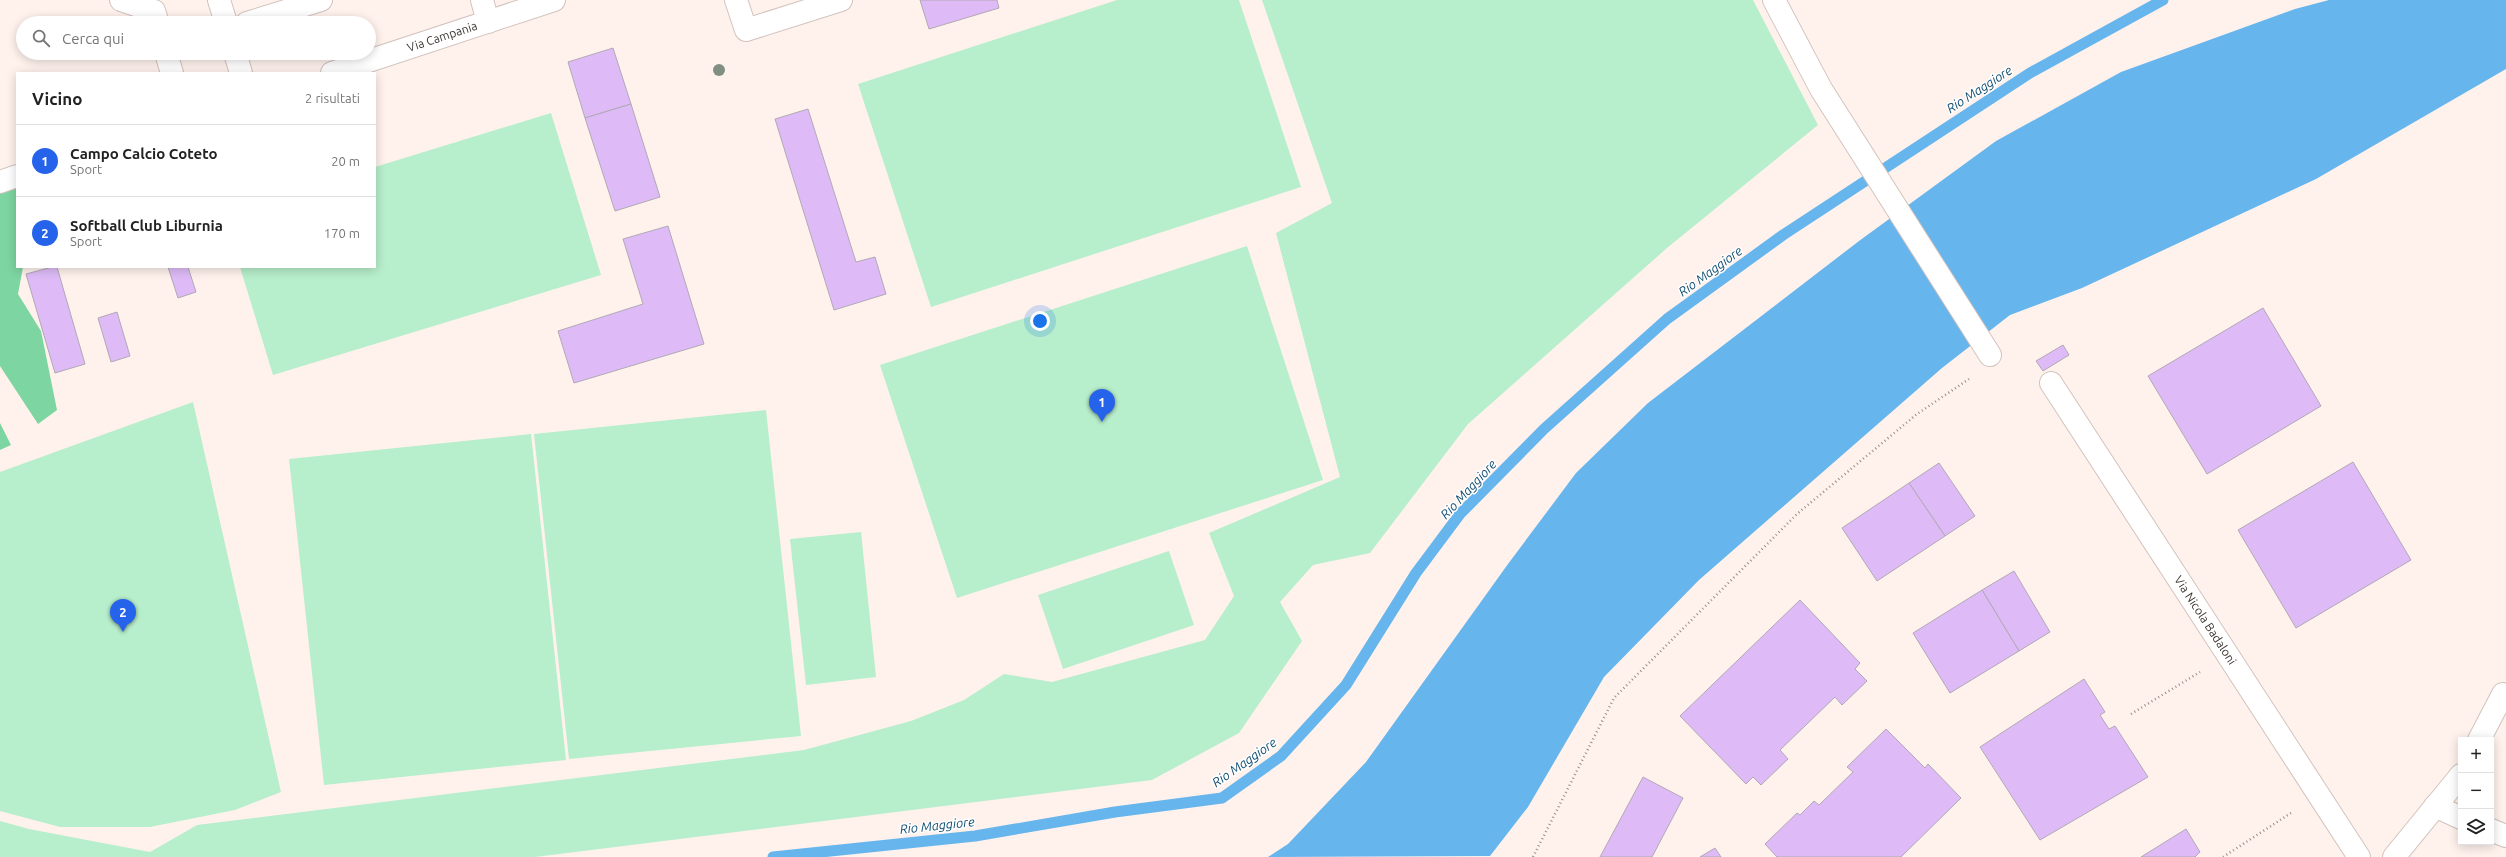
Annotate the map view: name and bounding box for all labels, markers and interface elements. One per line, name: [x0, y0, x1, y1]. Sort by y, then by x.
search box: [16, 16, 376, 60]
street label: Via Campania: [405, 19, 479, 54]
icon: search: [30, 27, 52, 49]
text: Cerca qui: [62, 30, 124, 47]
water label: Rio Maggiore: [1944, 62, 2015, 115]
text: Vicino: [32, 89, 82, 108]
text: 2 risultati: [305, 91, 360, 105]
text: Campo Calcio Coteto: [70, 145, 217, 162]
text: 1: [41, 154, 49, 168]
text: 20 m: [331, 154, 360, 168]
text: Sport: [70, 162, 102, 176]
text: Softball Club Liburnia: [70, 217, 223, 234]
text: 2: [41, 226, 49, 240]
text: 170 m: [324, 226, 360, 240]
text: Sport: [70, 234, 102, 248]
water label: Rio Maggiore: [1675, 243, 1745, 299]
your location: [1030, 311, 1050, 331]
pin: 1: [1089, 389, 1115, 422]
water label: Rio Maggiore: [1437, 456, 1499, 521]
street label: Via Nicola Badaloni: [2172, 573, 2239, 667]
pin: 2: [110, 599, 136, 632]
water label: Rio Maggiore: [1209, 734, 1279, 789]
map controls: [2458, 737, 2494, 845]
button: +: [2458, 737, 2494, 773]
button: −: [2458, 773, 2494, 809]
button: layers: [2458, 809, 2494, 845]
water label: Rio Maggiore: [899, 814, 976, 836]

